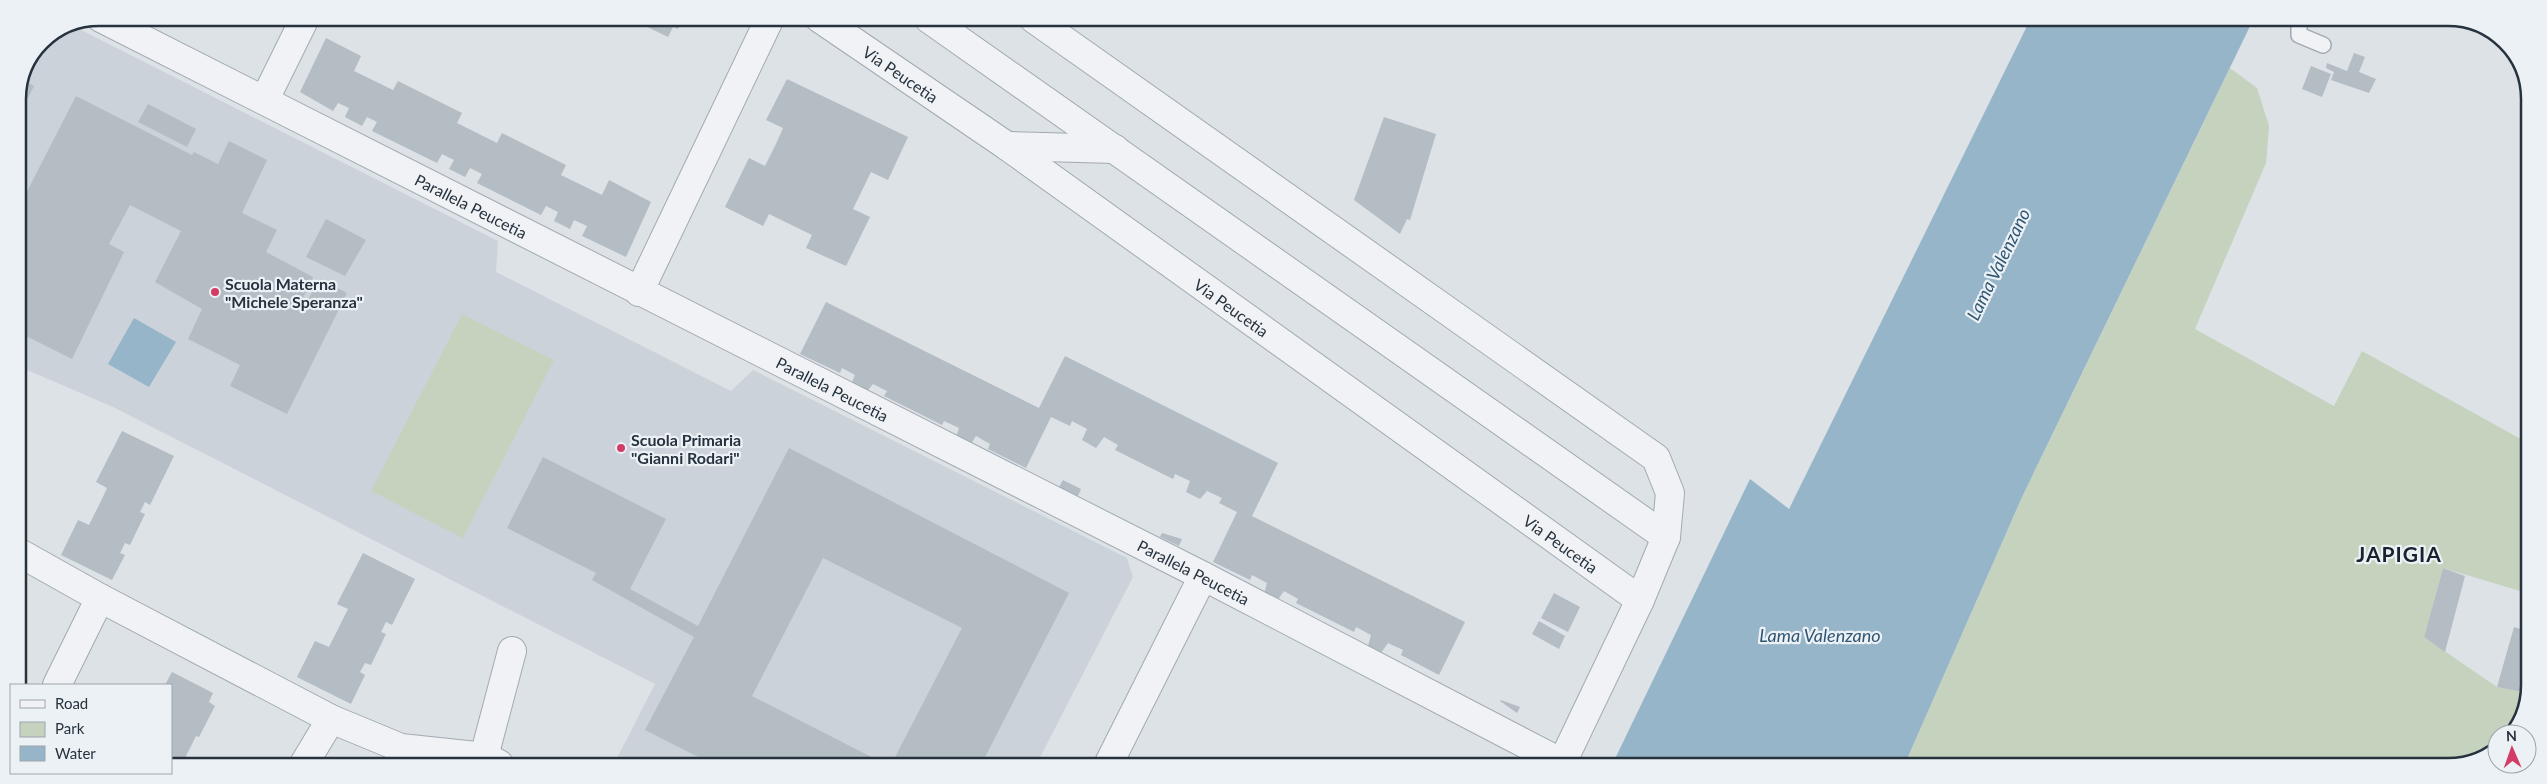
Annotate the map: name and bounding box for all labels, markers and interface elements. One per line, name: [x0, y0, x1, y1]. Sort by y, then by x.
street label: Via Peucetia: [860, 41, 942, 106]
street label: Parallela Peucetia: [412, 169, 530, 242]
water label: Lama Valenzano: [1962, 205, 2034, 323]
place label: Scuola Materna "Michele Speranza": [225, 274, 363, 311]
street label: Via Peucetia: [1191, 274, 1273, 340]
marker: Scuola Materna "Michele Speranza": [209, 286, 221, 298]
street label: Parallela Peucetia: [773, 352, 892, 425]
place label: Scuola Primaria "Gianni Rodari": [631, 430, 741, 467]
marker: Scuola Primaria "Gianni Rodari": [615, 442, 627, 454]
street label: Via Peucetia: [1520, 510, 1602, 576]
street label: Parallela Peucetia: [1135, 535, 1253, 608]
district label: JAPIGIA: [2356, 541, 2442, 566]
water label: Lama Valenzano: [1759, 624, 1881, 646]
legend: [10, 684, 172, 774]
text: Road: [55, 694, 88, 712]
text: Park: [55, 719, 85, 737]
north arrow: [2487, 724, 2537, 774]
text: N: [2506, 727, 2517, 744]
text: Water: [55, 744, 96, 762]

